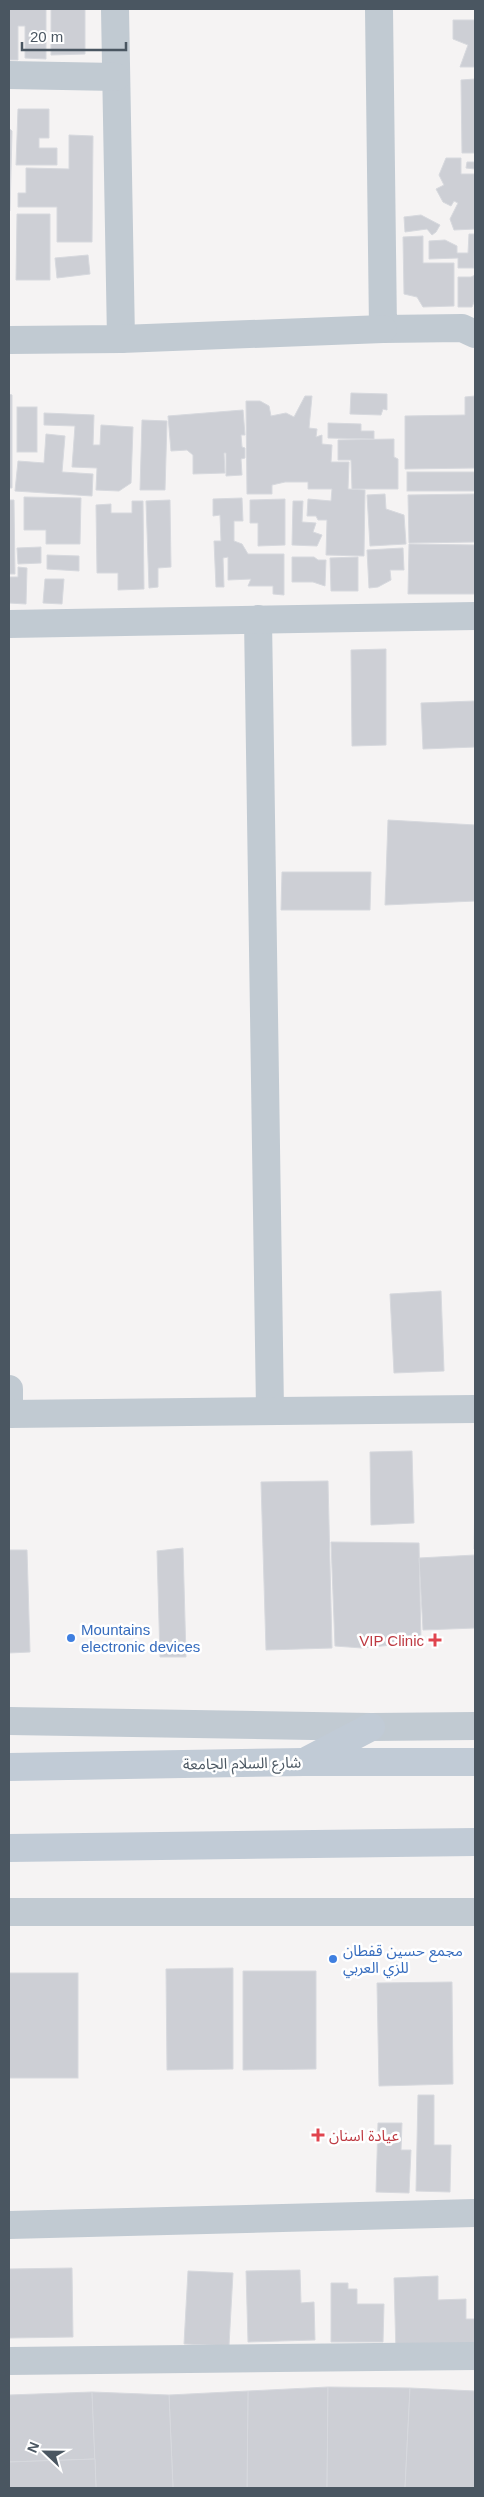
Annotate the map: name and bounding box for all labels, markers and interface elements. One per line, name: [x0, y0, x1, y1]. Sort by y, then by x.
scale bar: [22, 20, 126, 52]
text: 20 m: [30, 28, 63, 45]
place label: Mountains electronic devices: [81, 1621, 200, 1655]
marker: Mountains electronic devices: [65, 1632, 77, 1644]
place label: VIP Clinic: [359, 1632, 424, 1649]
marker: VIP Clinic: [428, 1633, 442, 1647]
street label: شارع السلام الجامعة: [183, 1753, 302, 1777]
place label: مجمع حسين قفطان للزي العربي: [343, 1942, 463, 1979]
marker: مجمع حسين قفطان للزي العربي: [327, 1953, 339, 1965]
place label: عيادة اسنان: [329, 2127, 399, 2145]
marker: عيادة اسنان: [311, 2128, 325, 2142]
north arrow: [20, 2427, 70, 2477]
text: N: [24, 2439, 42, 2455]

